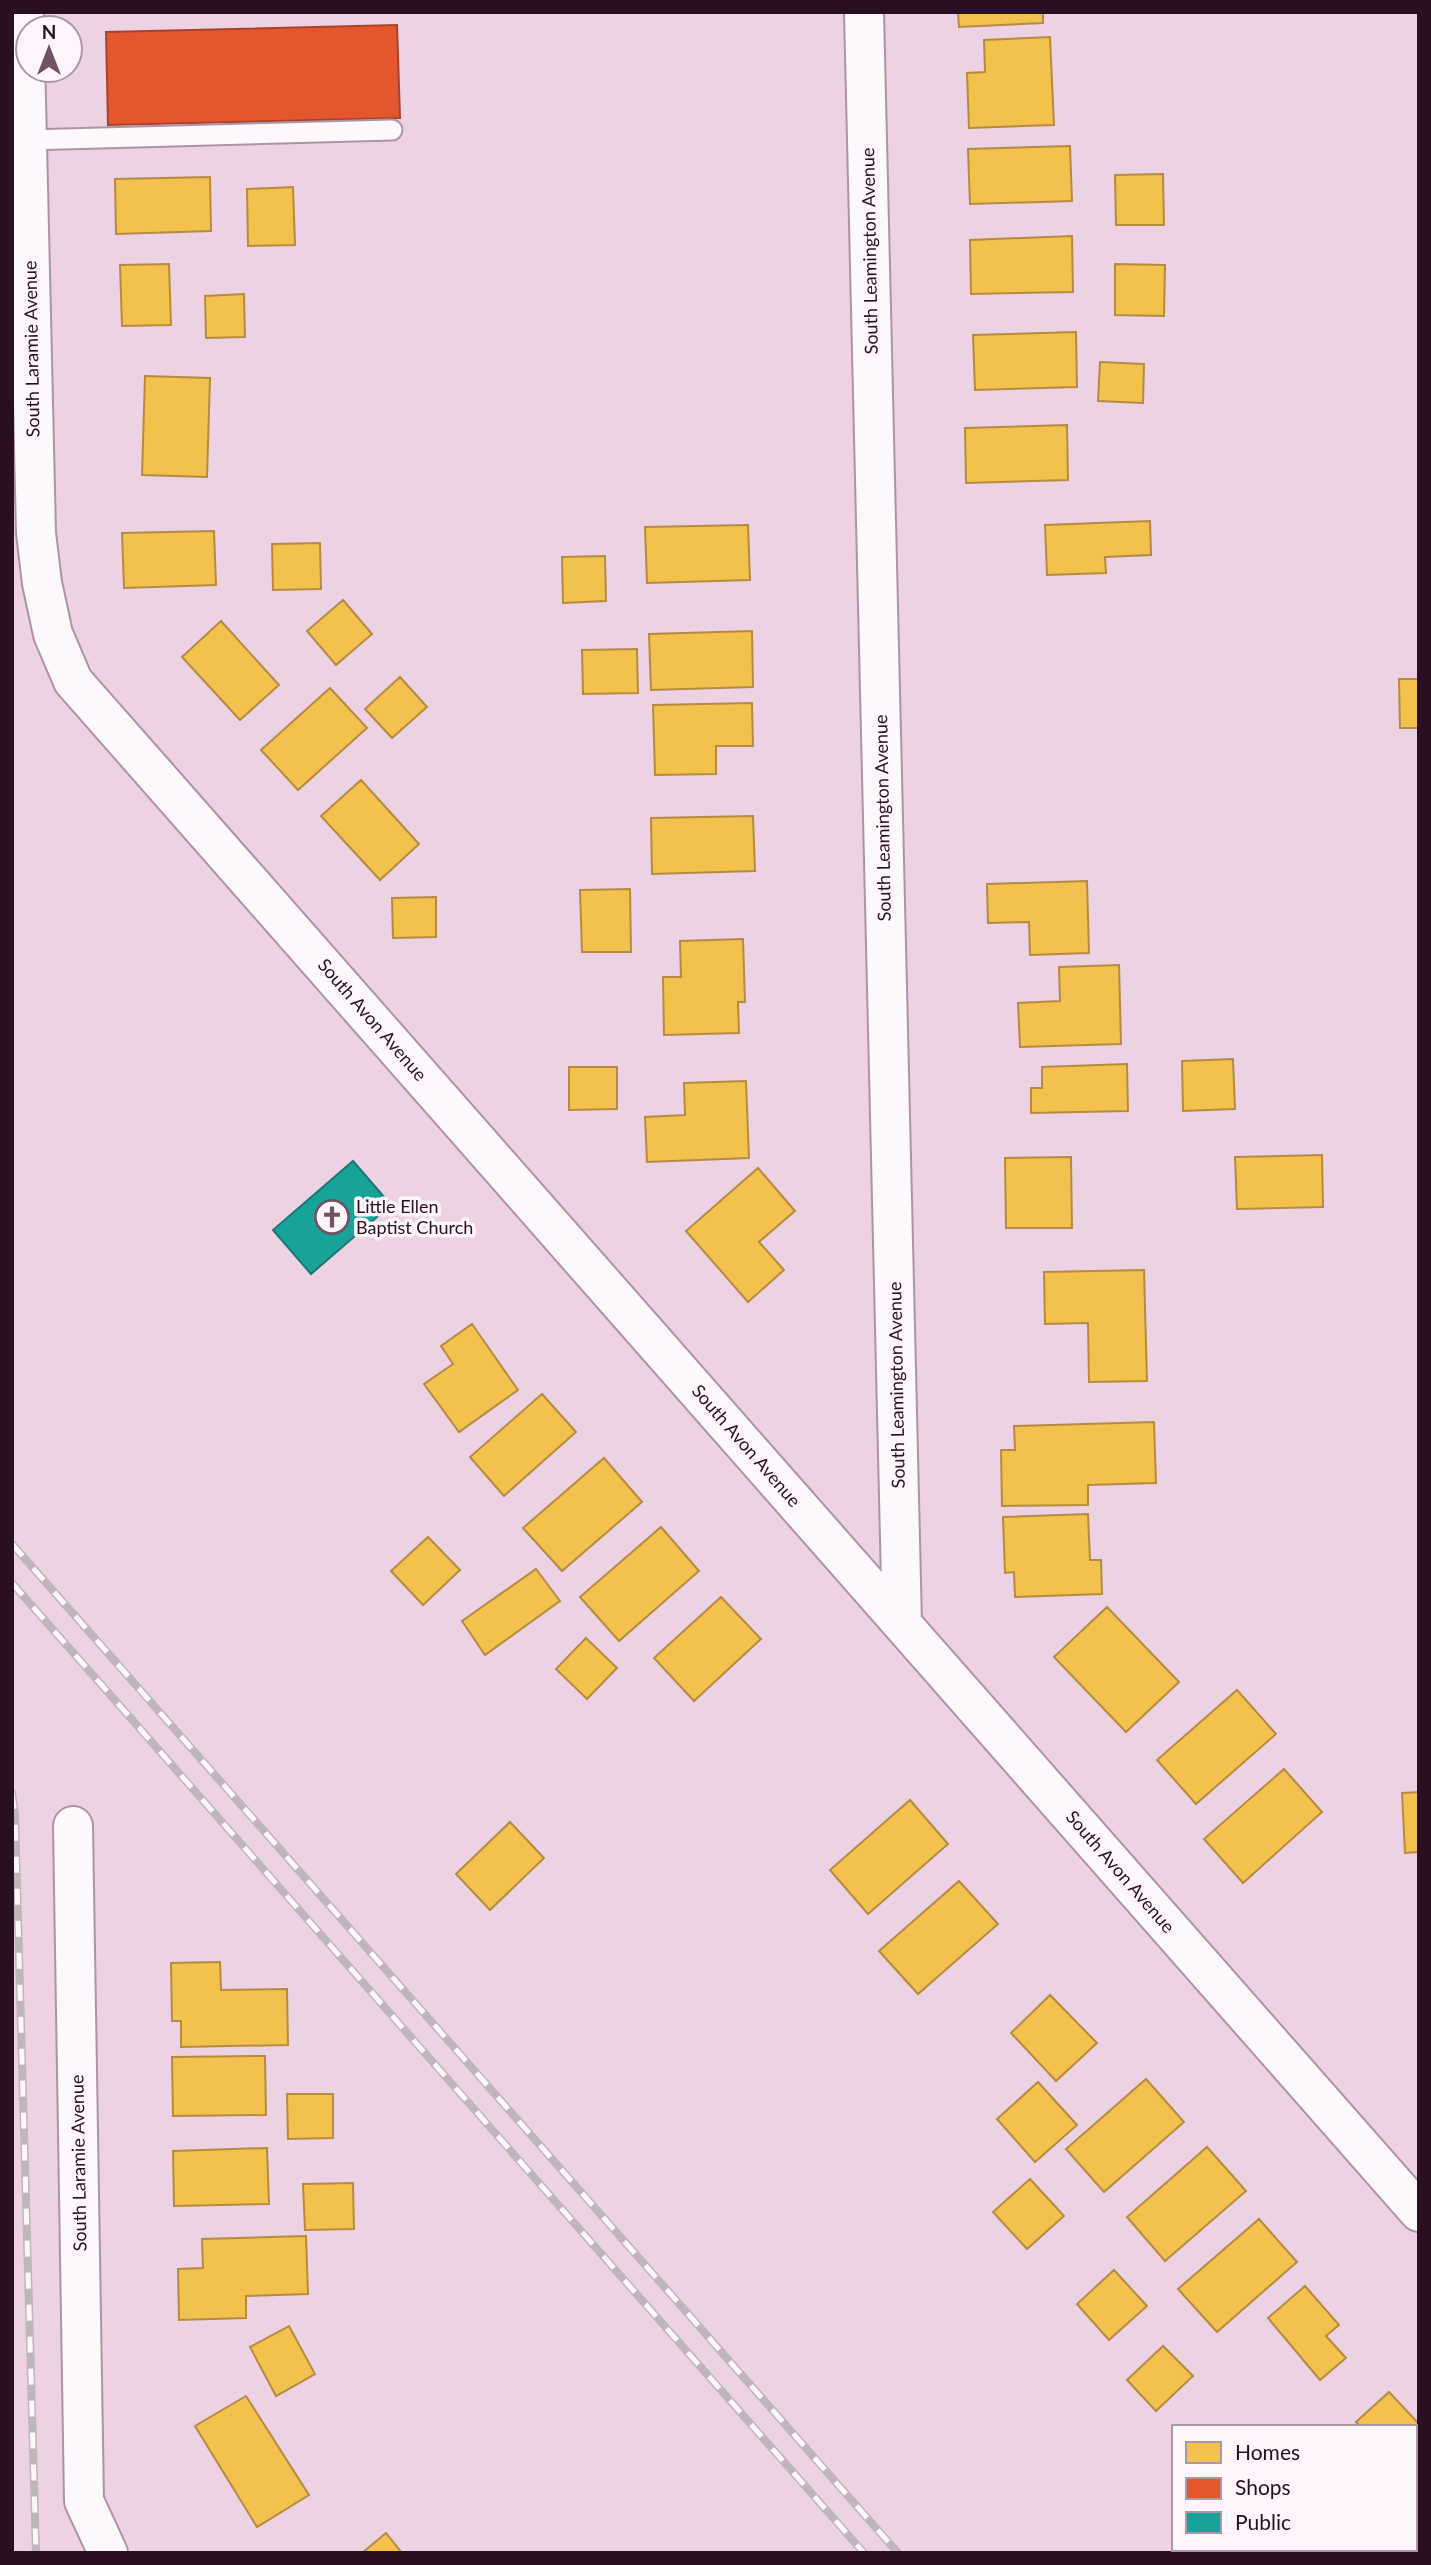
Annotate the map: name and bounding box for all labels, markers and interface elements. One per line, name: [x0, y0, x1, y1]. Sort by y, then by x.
north arrow: [14, 14, 84, 84]
text: N: [42, 20, 56, 43]
street label: South Leamington Avenue: [856, 147, 882, 355]
street label: South Laramie Avenue: [18, 260, 44, 438]
street label: South Leamington Avenue: [869, 714, 895, 922]
street label: South Avon Avenue: [314, 954, 432, 1085]
place label: Little Ellen Baptist Church: [356, 1195, 473, 1238]
church icon: Little Ellen Baptist Church: [313, 1198, 351, 1236]
street label: South Leamington Avenue: [883, 1281, 909, 1489]
street label: South Avon Avenue: [688, 1380, 806, 1511]
street label: South Avon Avenue: [1062, 1806, 1180, 1937]
street label: South Laramie Avenue: [65, 2074, 91, 2252]
legend: [1172, 2425, 1417, 2551]
text: Homes: [1235, 2439, 1300, 2464]
text: Shops: [1235, 2474, 1291, 2499]
text: Public: [1235, 2509, 1291, 2534]

